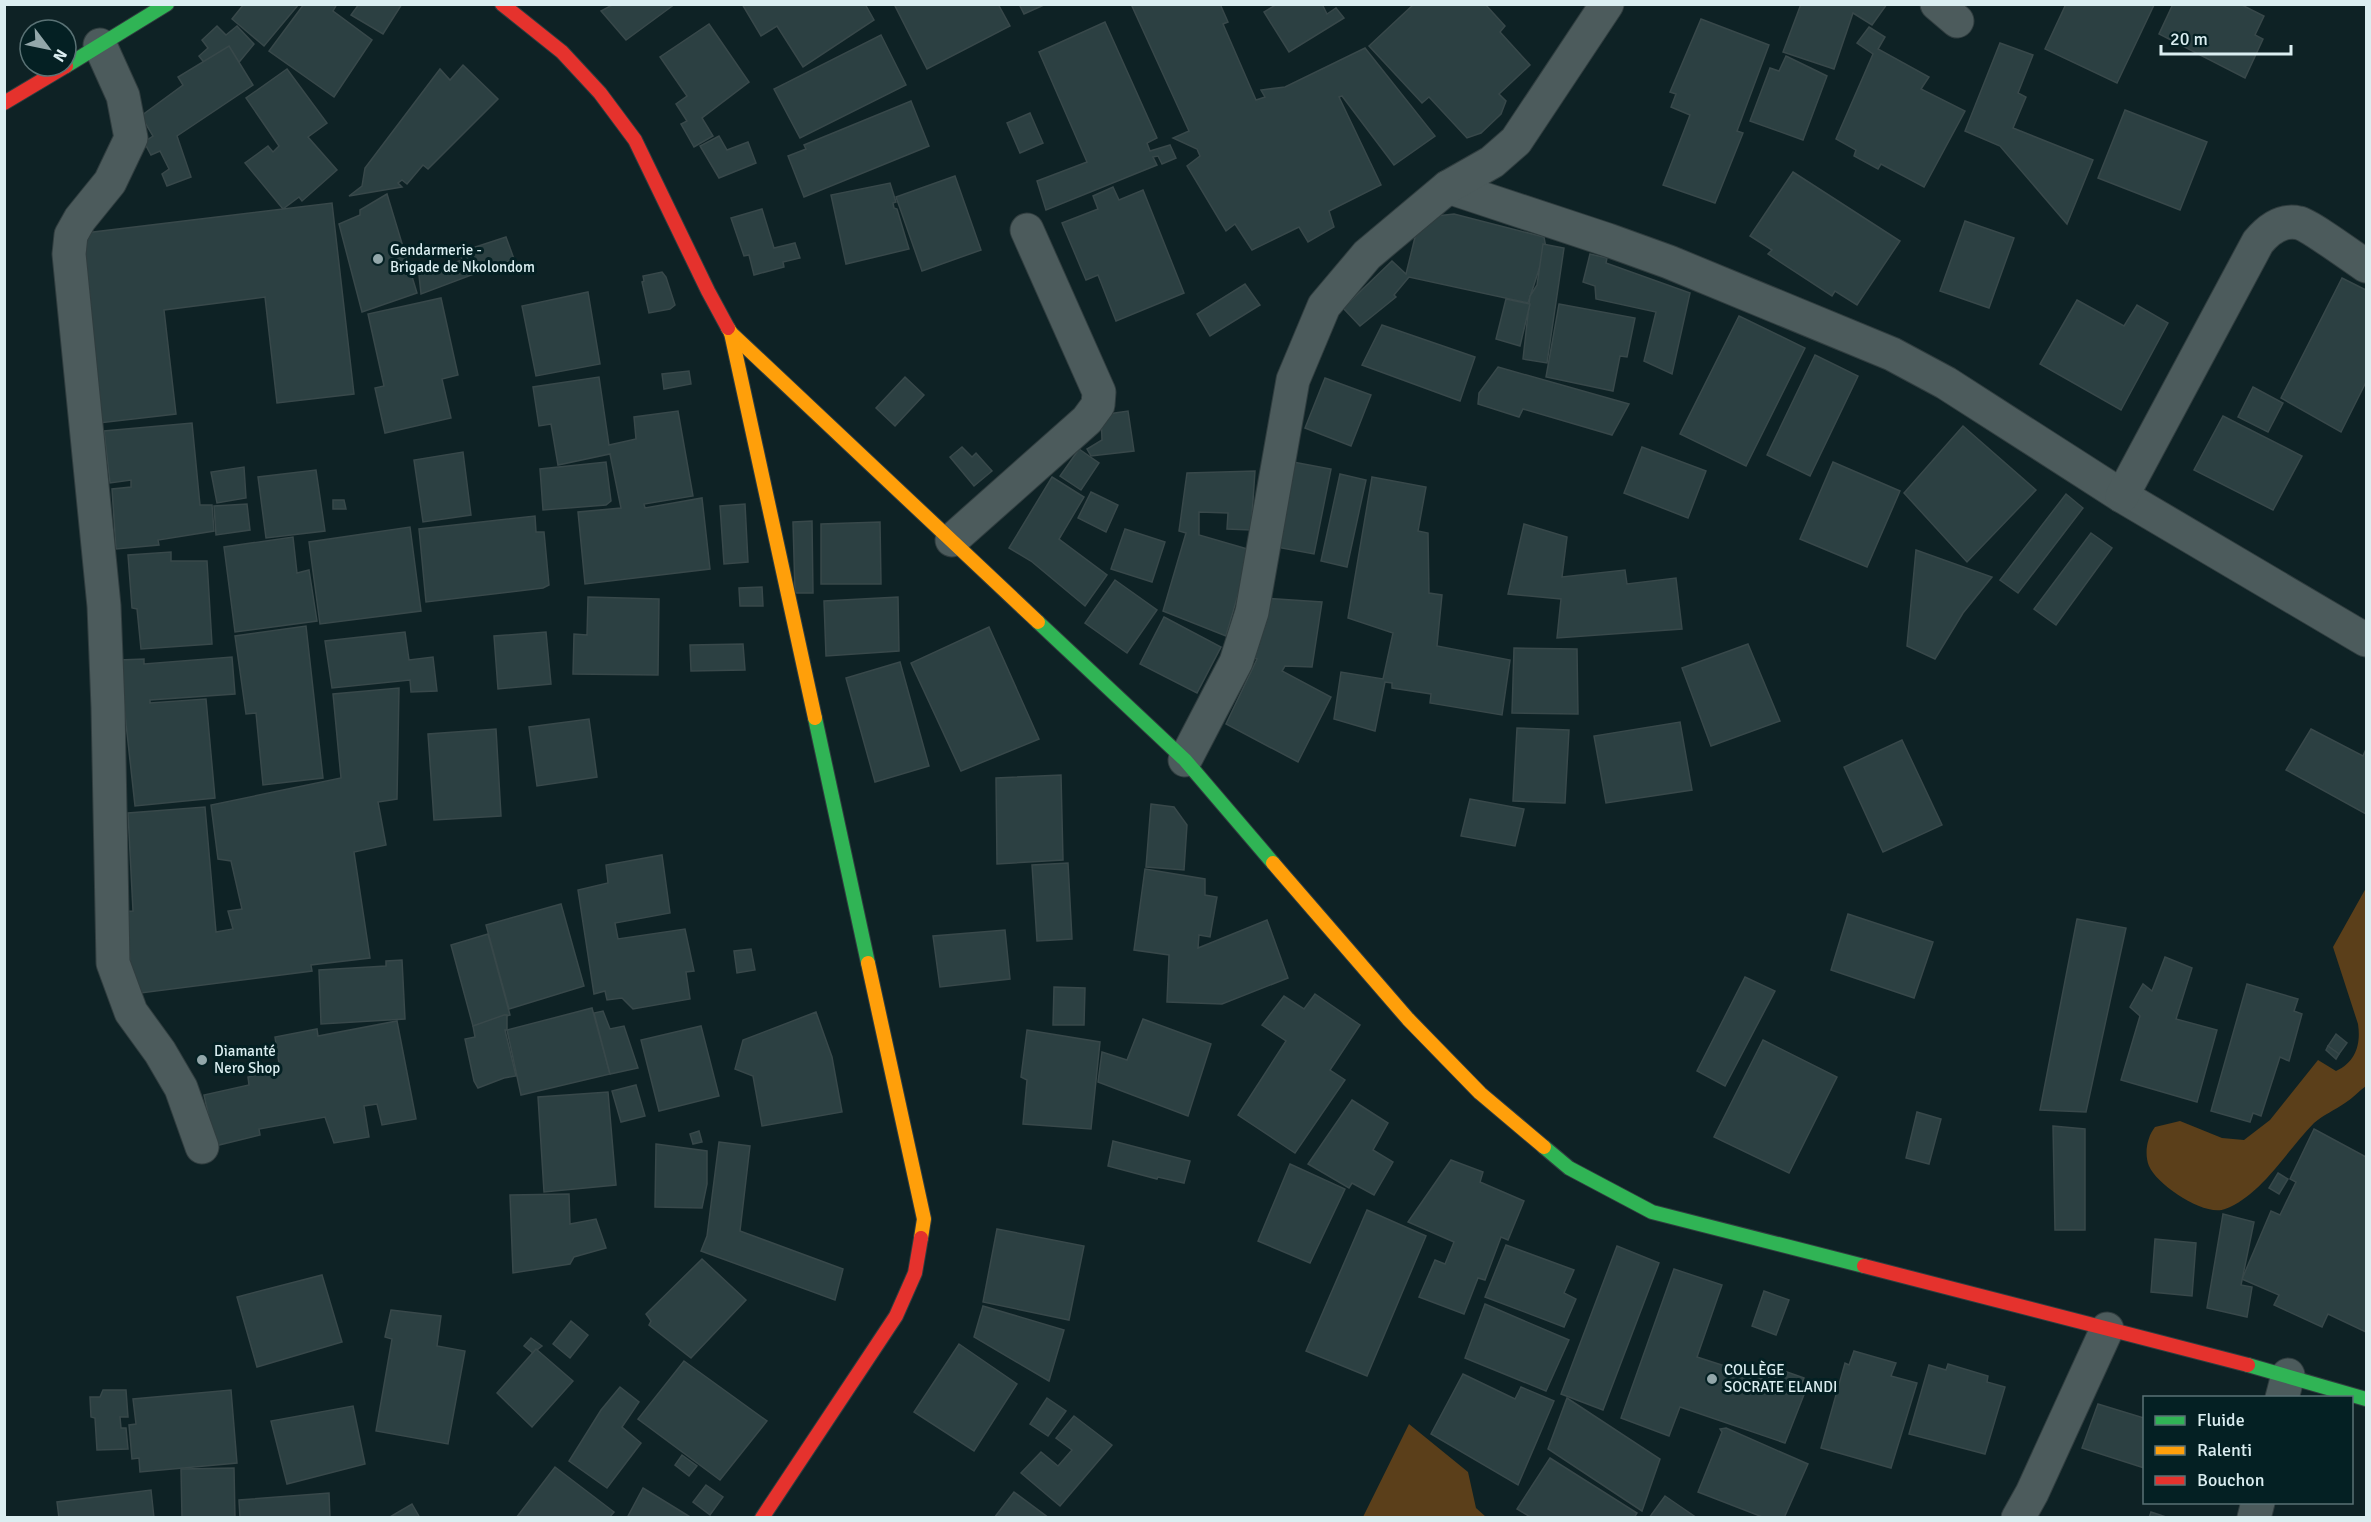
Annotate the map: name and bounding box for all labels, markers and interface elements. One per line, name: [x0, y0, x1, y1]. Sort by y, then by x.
north arrow: [18, 18, 78, 78]
scale bar: [2161, 18, 2292, 56]
text: 20 m: [2170, 28, 2208, 50]
text: N: [48, 45, 71, 65]
place label: Gendarmerie - Brigade de Nkolondom: [390, 241, 535, 276]
marker: Gendarmerie - Brigade de Nkolondom: [371, 252, 385, 266]
place label: Diamanté Nero Shop: [214, 1042, 280, 1077]
marker: Diamanté Nero Shop: [195, 1053, 209, 1067]
place label: COLLÈGE SOCRATE ELANDI: [1724, 1360, 1837, 1396]
marker: COLLÈGE SOCRATE ELANDI: [1705, 1372, 1719, 1386]
legend: [2143, 1396, 2353, 1504]
text: Fluide: [2197, 1409, 2245, 1431]
text: Ralenti: [2197, 1439, 2252, 1461]
text: Bouchon: [2197, 1469, 2265, 1491]

